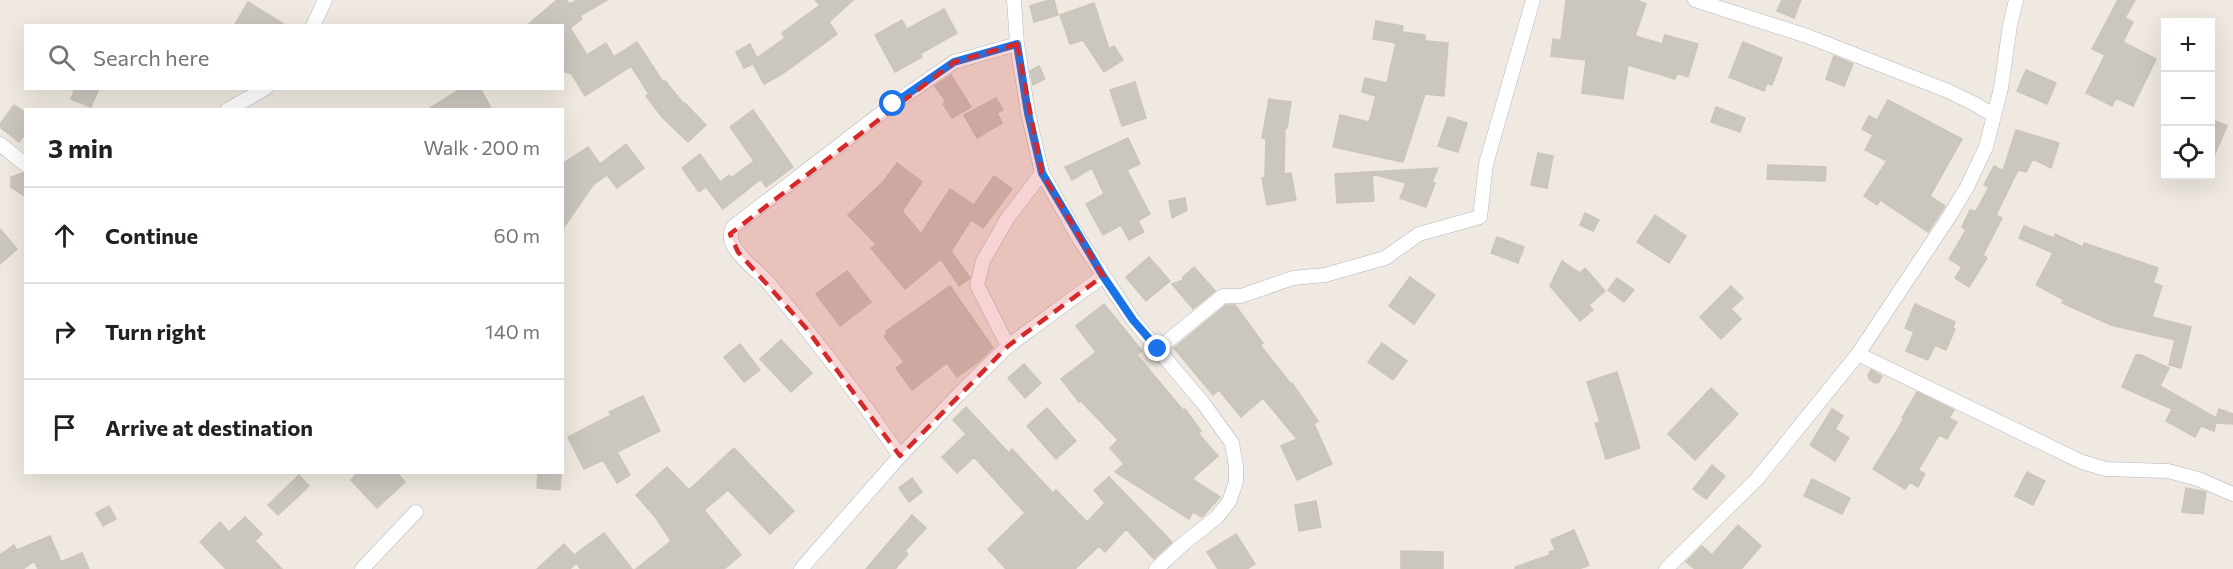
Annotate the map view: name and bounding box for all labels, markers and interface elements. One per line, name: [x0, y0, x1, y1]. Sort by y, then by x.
map controls: [2161, 18, 2215, 180]
button: +: [2161, 18, 2215, 72]
search box: [24, 24, 564, 90]
icon: search: [45, 41, 78, 74]
text: Search here: [93, 44, 209, 71]
button: −: [2161, 72, 2215, 126]
route start: [879, 90, 905, 116]
button: locate: [2161, 126, 2215, 180]
text: 3 min: [48, 132, 113, 163]
text: Walk · 200 m: [423, 135, 540, 159]
icon: ahead: [48, 219, 81, 252]
text: Continue: [105, 222, 198, 249]
text: 60 m: [494, 223, 540, 247]
icon: right: [48, 315, 81, 348]
text: Turn right: [105, 318, 206, 345]
text: 140 m: [485, 319, 540, 343]
route end: [1144, 335, 1170, 361]
icon: arrive: [48, 411, 81, 444]
text: Arrive at destination: [105, 414, 313, 441]

